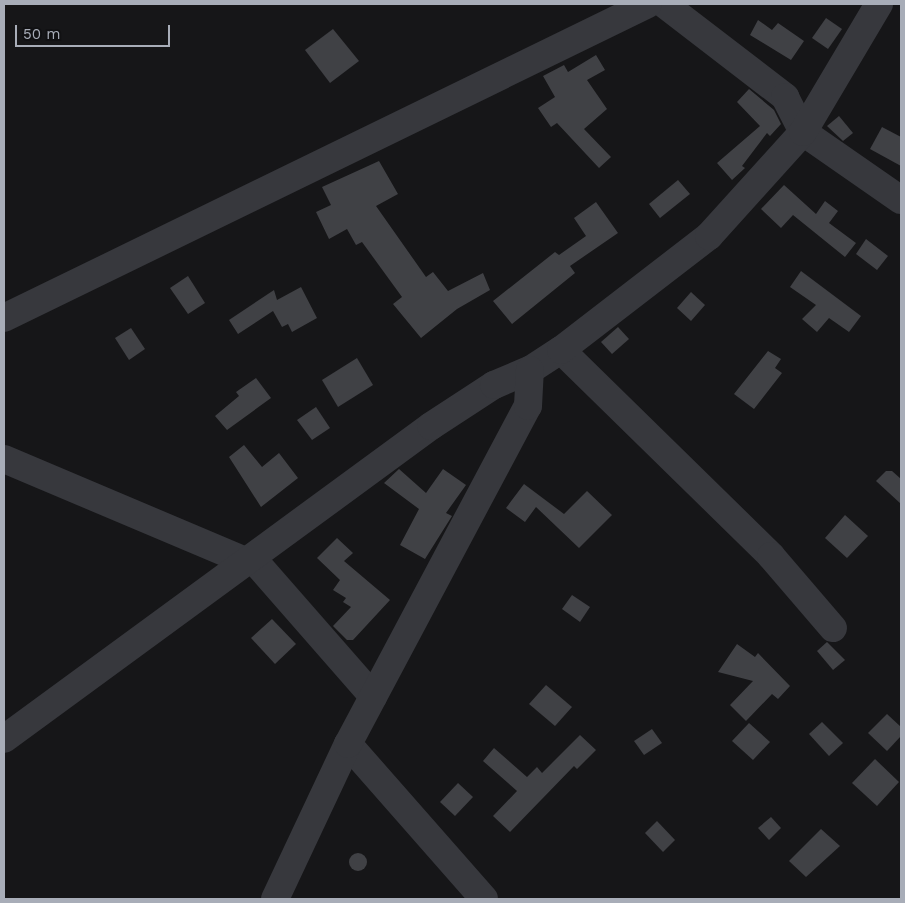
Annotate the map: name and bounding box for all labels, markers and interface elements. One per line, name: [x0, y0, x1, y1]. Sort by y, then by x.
scale bar: [18, 15, 172, 47]
text: 50 m: [23, 25, 60, 43]

